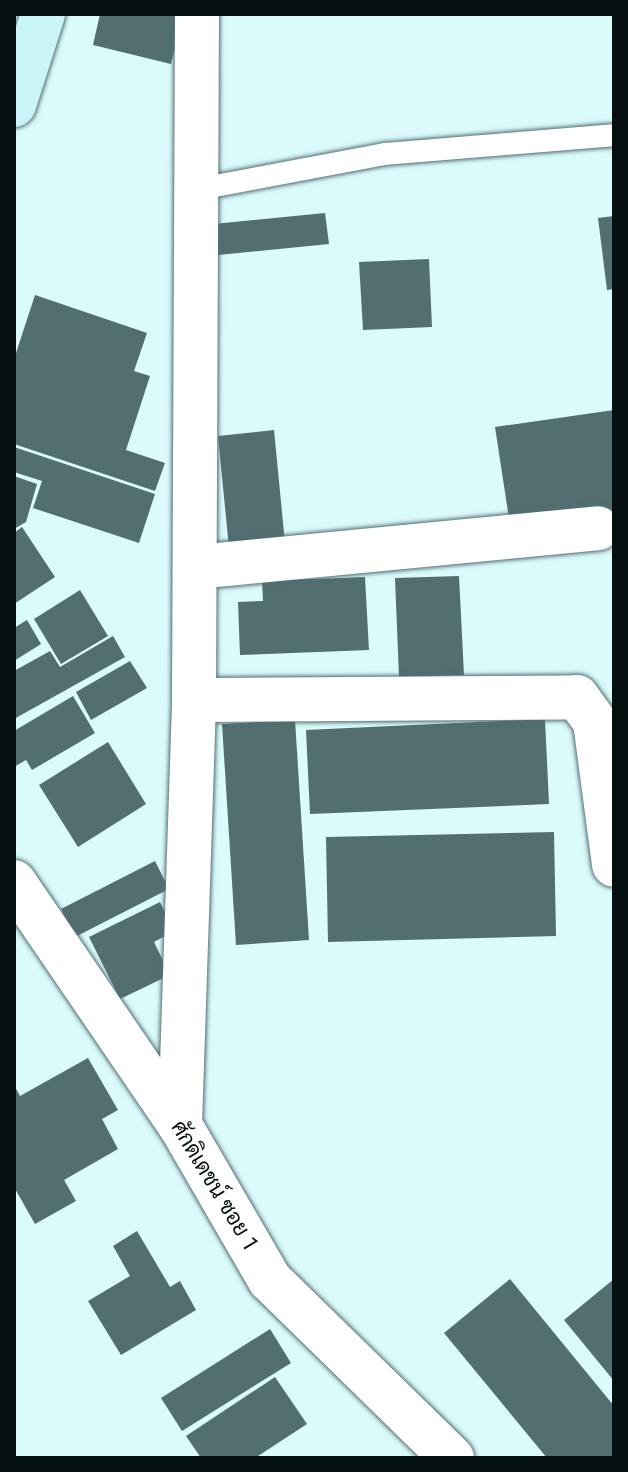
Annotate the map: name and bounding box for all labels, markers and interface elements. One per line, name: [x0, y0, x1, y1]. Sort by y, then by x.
street label: ศักดิเดชน์ ซอย 1: [165, 1116, 265, 1256]

